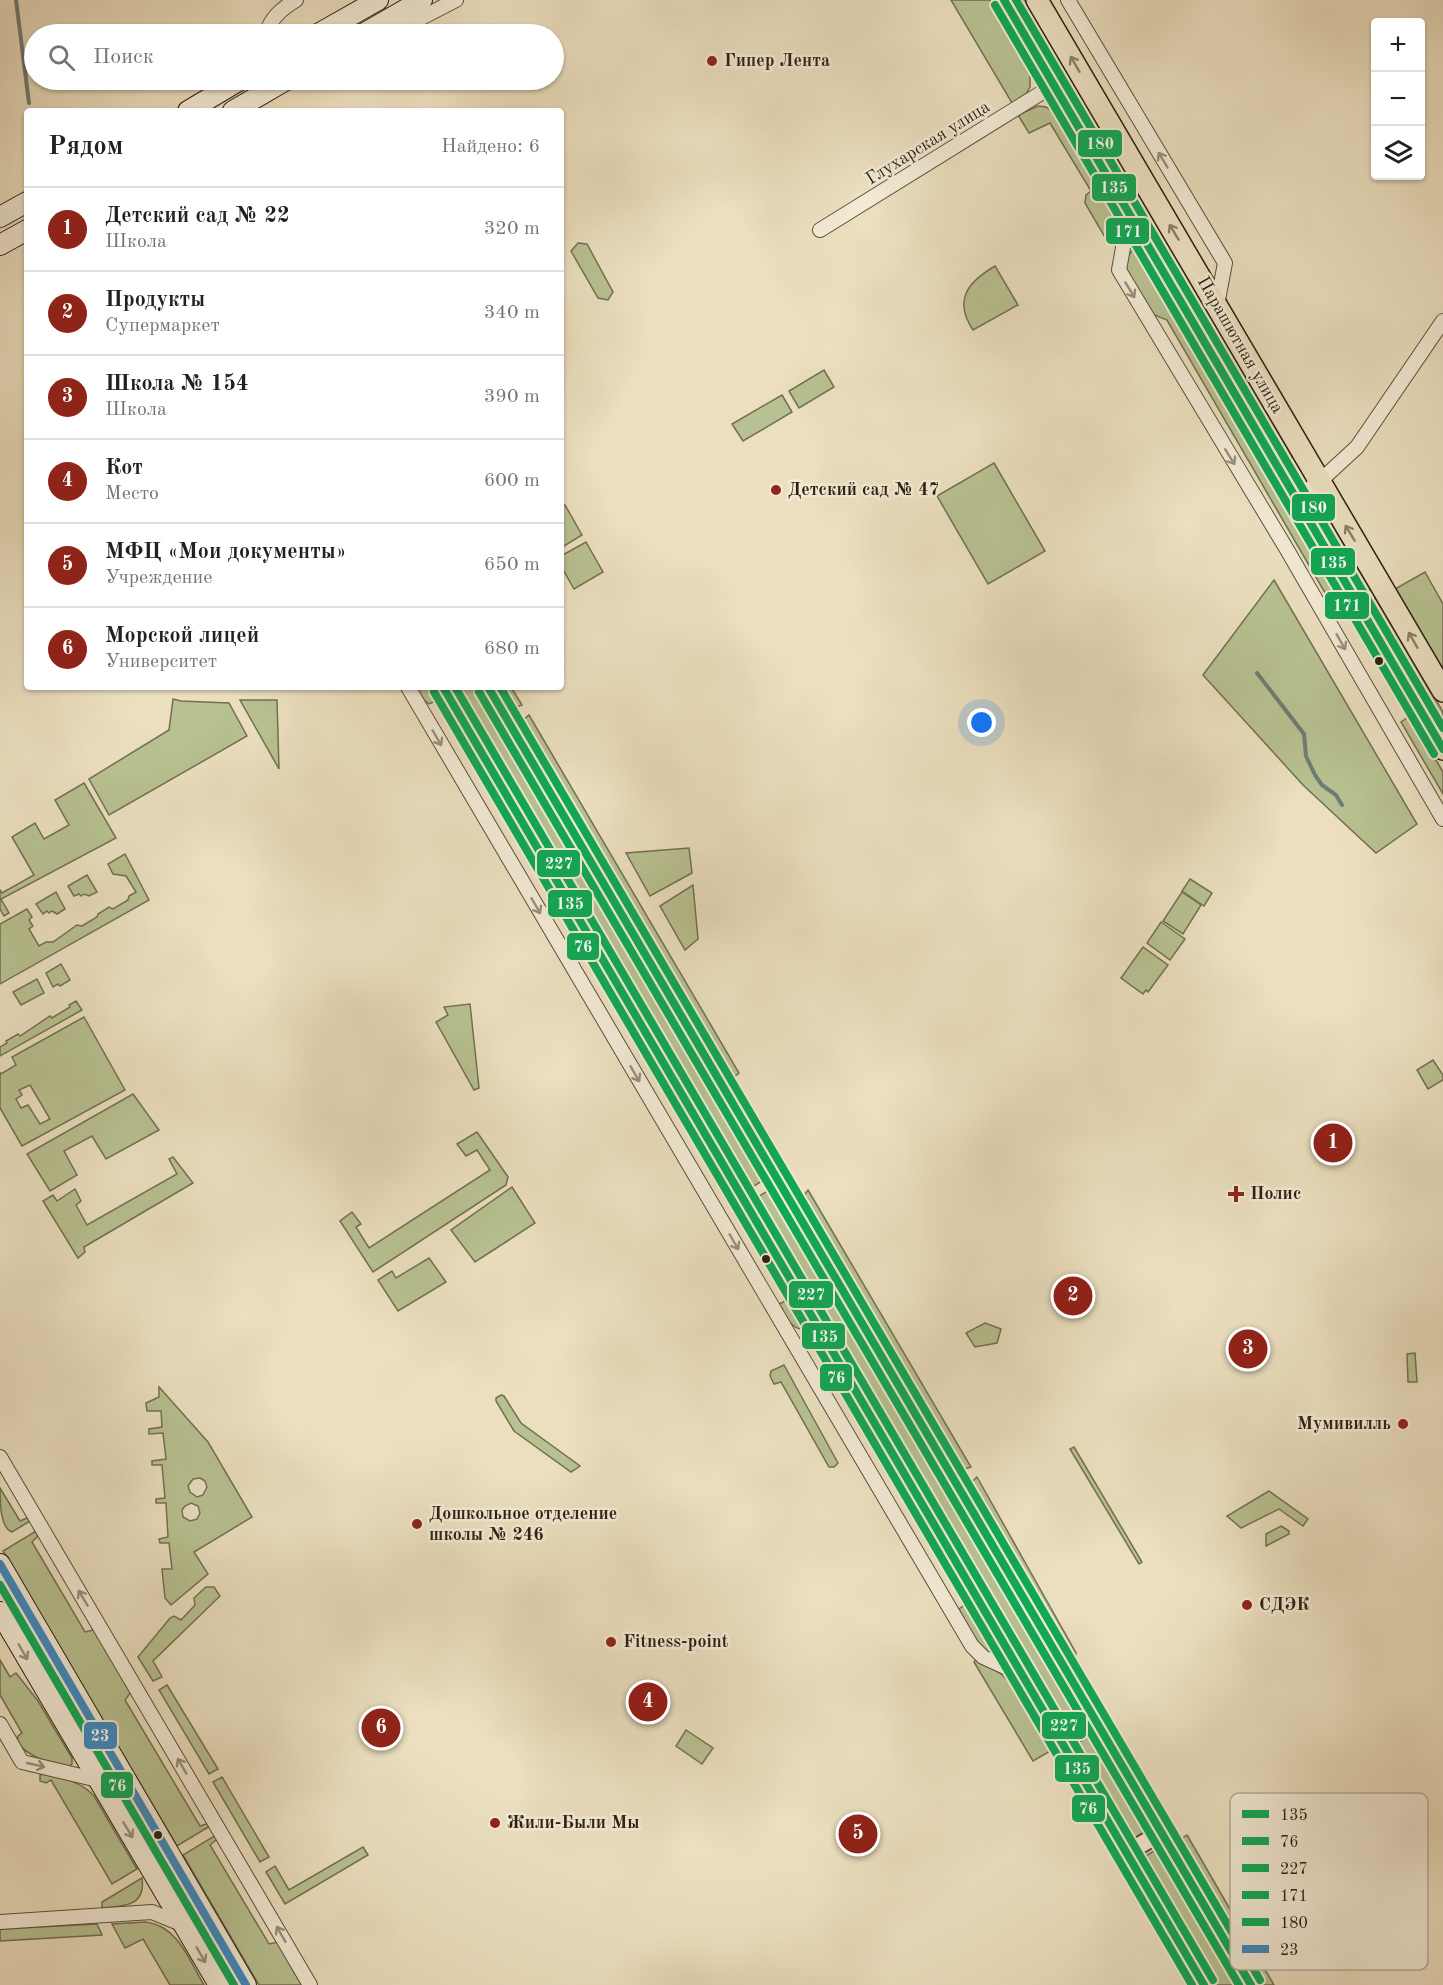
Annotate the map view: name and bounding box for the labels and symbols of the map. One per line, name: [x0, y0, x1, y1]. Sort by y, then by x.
place label: Гипер Лента: [724, 52, 830, 70]
marker: Гипер Лента: [705, 54, 719, 68]
one-way arrow: [1068, 56, 1080, 73]
street label: Глухарская улица: [863, 98, 993, 188]
line badge: 180: [1077, 129, 1123, 158]
text: 180: [1086, 137, 1114, 153]
one-way arrow: [1157, 152, 1169, 169]
line badge: 135: [1091, 173, 1137, 202]
text: 135: [1100, 181, 1128, 197]
line badge: 171: [1105, 217, 1150, 245]
one-way arrow: [1167, 224, 1179, 241]
text: 171: [1114, 225, 1142, 241]
street label: Парашютная улица: [1194, 274, 1287, 417]
one-way arrow: [1125, 281, 1137, 298]
one-way arrow: [1225, 448, 1237, 465]
place label: Детский сад № 47: [788, 481, 939, 499]
marker: Детский сад № 47: [769, 483, 783, 497]
line badge: 180: [1291, 493, 1336, 522]
text: 180: [1299, 501, 1327, 517]
one-way arrow: [1343, 525, 1355, 542]
line badge: 135: [1310, 547, 1356, 576]
text: 135: [1319, 556, 1347, 572]
line badge: 171: [1324, 591, 1370, 620]
text: 171: [1333, 599, 1361, 615]
one-way arrow: [1407, 632, 1419, 649]
one-way arrow: [1336, 633, 1347, 651]
unlabelled marker: [1373, 655, 1385, 667]
your location: [967, 708, 996, 737]
one-way arrow: [431, 729, 443, 746]
line badge: 227: [536, 849, 581, 878]
text: 227: [545, 857, 573, 873]
line badge: 135: [547, 889, 593, 918]
one-way arrow: [530, 897, 542, 914]
text: 135: [556, 897, 584, 913]
line badge: 76: [566, 932, 600, 961]
text: 76: [574, 940, 592, 956]
one-way arrow: [629, 1065, 641, 1082]
pin: 1: [1314, 1120, 1352, 1166]
marker: Полис: [1227, 1185, 1245, 1203]
place label: Полис: [1250, 1185, 1301, 1203]
one-way arrow: [728, 1233, 740, 1250]
unlabelled marker: [760, 1253, 772, 1265]
pin: 2: [1054, 1274, 1092, 1318]
line badge: 227: [788, 1280, 834, 1309]
text: 227: [797, 1288, 825, 1304]
line badge: 135: [801, 1322, 846, 1350]
pin: 3: [1228, 1326, 1268, 1372]
text: 135: [810, 1330, 838, 1346]
line badge: 76: [819, 1363, 853, 1392]
text: 76: [827, 1371, 845, 1387]
place label: Мумивилль: [1297, 1415, 1391, 1433]
marker: Мумивилль: [1396, 1417, 1410, 1431]
place label: Дошкольное отделение школы № 246: [429, 1505, 617, 1544]
marker: Дошкольное отделение школы № 246: [410, 1517, 424, 1531]
one-way arrow: [77, 1590, 89, 1607]
place label: СДЭК: [1259, 1596, 1309, 1614]
marker: СДЭК: [1240, 1598, 1254, 1612]
place label: Fitness-point: [623, 1633, 729, 1651]
marker: Fitness-point: [604, 1635, 618, 1649]
one-way arrow: [17, 1643, 29, 1660]
pin: 4: [628, 1680, 668, 1724]
pin: 6: [362, 1706, 400, 1750]
line badge: 227: [1041, 1711, 1087, 1740]
text: 227: [1050, 1719, 1078, 1735]
line badge: 23: [83, 1721, 118, 1750]
text: 23: [91, 1729, 109, 1745]
line badge: 135: [1054, 1754, 1100, 1783]
one-way arrow: [176, 1758, 188, 1775]
one-way arrow: [26, 1760, 45, 1771]
text: 135: [1063, 1762, 1091, 1778]
line badge: 76: [100, 1771, 134, 1799]
text: 76: [108, 1779, 126, 1795]
legend: [1230, 1793, 1428, 1970]
line badge: 76: [1071, 1794, 1106, 1823]
text: 76: [1079, 1802, 1097, 1818]
text: 135: [1280, 1808, 1308, 1824]
pin: 5: [838, 1812, 878, 1856]
place label: Жили-Были Мы: [507, 1814, 639, 1832]
marker: Жили-Были Мы: [488, 1816, 502, 1830]
one-way arrow: [122, 1821, 134, 1838]
unlabelled marker: [152, 1829, 164, 1841]
text: 76: [1280, 1835, 1299, 1851]
text: 227: [1280, 1862, 1308, 1878]
text: 171: [1280, 1889, 1308, 1905]
text: 180: [1280, 1916, 1308, 1932]
one-way arrow: [275, 1926, 287, 1943]
text: 23: [1280, 1943, 1299, 1959]
one-way arrow: [195, 1946, 207, 1963]

